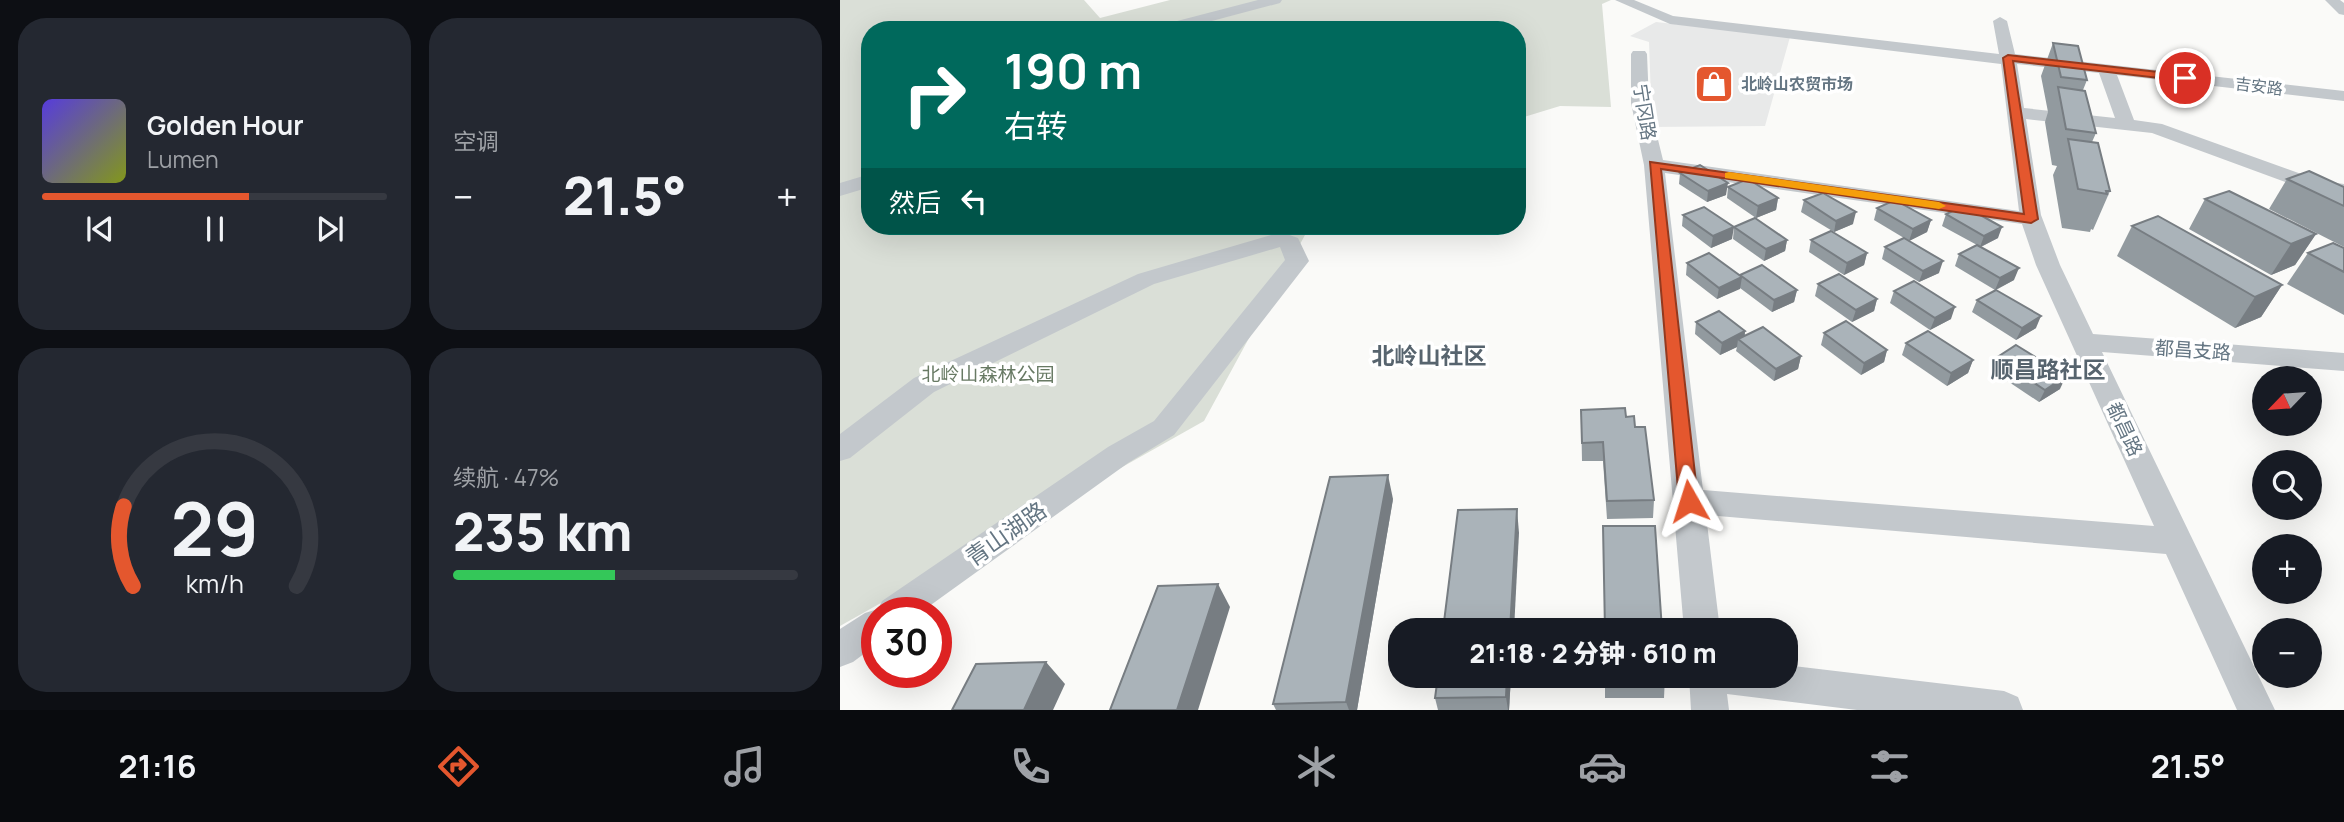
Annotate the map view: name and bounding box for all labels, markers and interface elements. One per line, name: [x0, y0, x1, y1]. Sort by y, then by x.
text: 190 m: [1004, 37, 1142, 104]
pin: [2155, 48, 2215, 108]
icon: right: [889, 49, 980, 140]
icon: arrive: [2166, 59, 2204, 97]
shop icon: 北岭山农贸市场: [1693, 63, 1735, 105]
street label: 吉安路: [2234, 72, 2284, 100]
place label: 北岭山农贸市场: [1741, 73, 1853, 95]
street label: 宁冈路: [1628, 82, 1662, 142]
text: 右转: [1004, 104, 1068, 148]
text: Golden Hour: [147, 107, 304, 143]
text: 空调: [453, 125, 499, 157]
text: Lumen: [147, 143, 219, 175]
text: 21.5°: [563, 160, 687, 231]
text: −: [453, 170, 474, 222]
text: +: [776, 170, 798, 222]
icon: left: [955, 182, 993, 220]
text: 然后: [889, 184, 941, 220]
icon: previous: [81, 210, 119, 248]
icon: pause: [196, 210, 234, 248]
icon: next: [311, 210, 349, 248]
street label: 都昌支路: [2154, 334, 2232, 366]
district label: 北岭山社区: [1372, 339, 1487, 371]
district label: 顺昌路社区: [1991, 353, 2106, 385]
park label: 北岭山森林公园: [921, 361, 1055, 387]
north arrow: [2252, 366, 2322, 436]
map controls: [2252, 366, 2322, 688]
street label: 都昌路: [2101, 398, 2149, 460]
button: search: [2252, 450, 2322, 520]
text: 续航 · 47%: [453, 461, 559, 493]
position arrow: [1652, 464, 1726, 538]
text: 29: [170, 478, 259, 578]
street label: 青山湖路: [959, 494, 1052, 573]
text: 235 km: [453, 496, 633, 567]
button: +: [2252, 534, 2322, 604]
text: km/h: [185, 566, 244, 601]
speed limit sign: 30: [861, 597, 952, 688]
button: −: [2252, 618, 2322, 688]
text: 21:18 · 2 分钟 · 610 m: [1469, 635, 1717, 671]
icon: directions: [434, 742, 483, 791]
icon: music: [720, 742, 769, 791]
icon: phone: [1006, 742, 1055, 791]
icon: climate: [1292, 742, 1341, 791]
icon: car: [1578, 742, 1627, 791]
icon: filters: [1865, 742, 1914, 791]
text: 21:16: [119, 744, 197, 788]
text: 21.5°: [2151, 744, 2225, 788]

